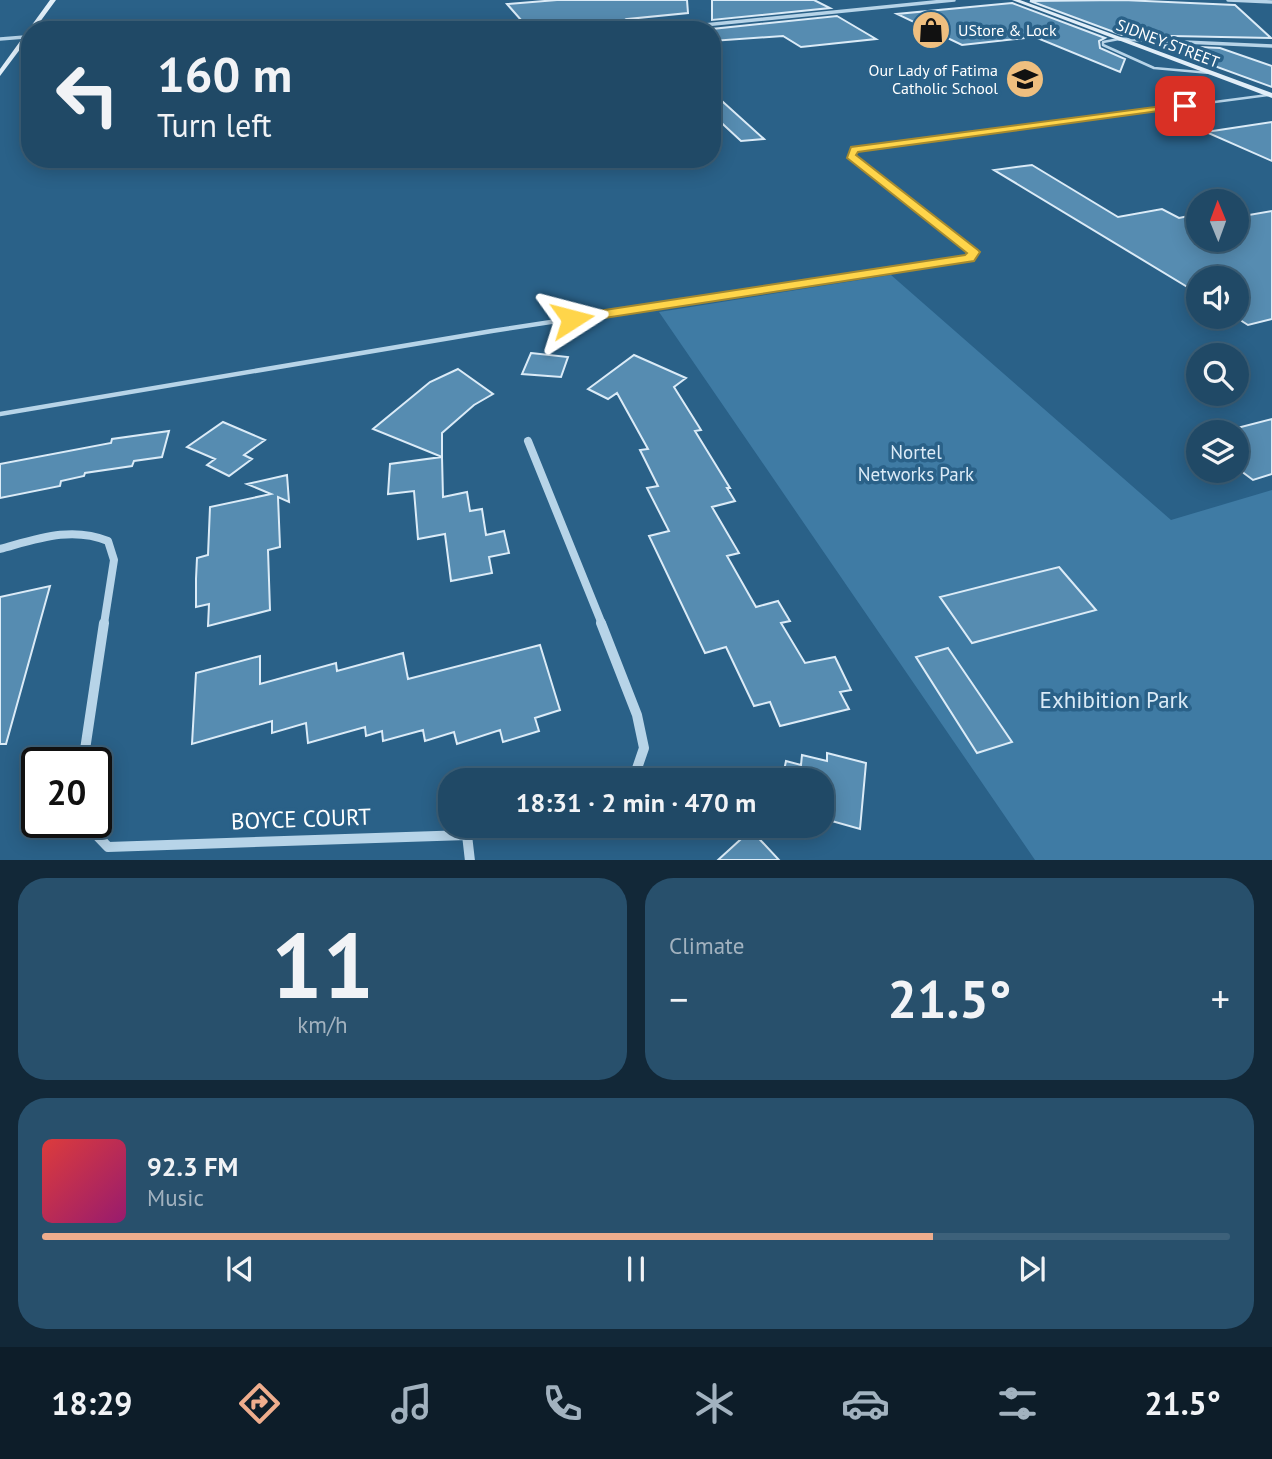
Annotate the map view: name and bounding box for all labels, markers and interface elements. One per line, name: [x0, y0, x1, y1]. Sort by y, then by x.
shop icon: UStore & Lock: [910, 9, 952, 51]
street label: SIDNEY STREET: [1114, 14, 1222, 72]
place label: UStore & Lock: [958, 20, 1057, 40]
text: 160 m: [157, 42, 292, 106]
icon: left: [42, 49, 133, 140]
school or university icon: Our Lady of Fatima Catholic School: [1004, 58, 1046, 100]
place label: Our Lady of Fatima Catholic School: [868, 60, 998, 98]
pin: [1155, 76, 1215, 136]
icon: arrive: [1166, 87, 1204, 125]
text: Turn left: [157, 104, 272, 146]
north arrow: [1186, 189, 1250, 252]
map controls: [1186, 189, 1249, 483]
button: sound: [1186, 266, 1249, 329]
position arrow: [535, 282, 609, 356]
button: search: [1186, 343, 1249, 406]
button: layers: [1186, 420, 1249, 483]
park label: Nortel Networks Park: [858, 440, 974, 486]
park label: Exhibition Park: [1040, 685, 1188, 714]
speed limit sign: 20: [21, 747, 112, 838]
text: 18:31 · 2 min · 470 m: [516, 786, 756, 819]
street label: BOYCE COURT: [231, 802, 372, 835]
text: 11: [271, 905, 374, 1023]
text: Climate: [669, 931, 744, 960]
text: 21.5°: [888, 965, 1011, 1032]
text: −: [669, 974, 688, 1023]
text: +: [1211, 974, 1230, 1023]
text: km/h: [297, 1010, 348, 1039]
text: 92.3 FM: [147, 1150, 238, 1183]
text: Music: [147, 1183, 204, 1212]
icon: previous: [221, 1250, 259, 1288]
icon: pause: [617, 1250, 655, 1288]
icon: next: [1013, 1250, 1051, 1288]
icon: directions: [235, 1379, 284, 1428]
icon: music: [387, 1379, 436, 1428]
icon: phone: [538, 1379, 587, 1428]
icon: climate: [690, 1379, 739, 1428]
icon: car: [841, 1379, 890, 1428]
icon: filters: [993, 1379, 1042, 1428]
text: 18:29: [51, 1382, 132, 1424]
text: 21.5°: [1144, 1382, 1221, 1424]

